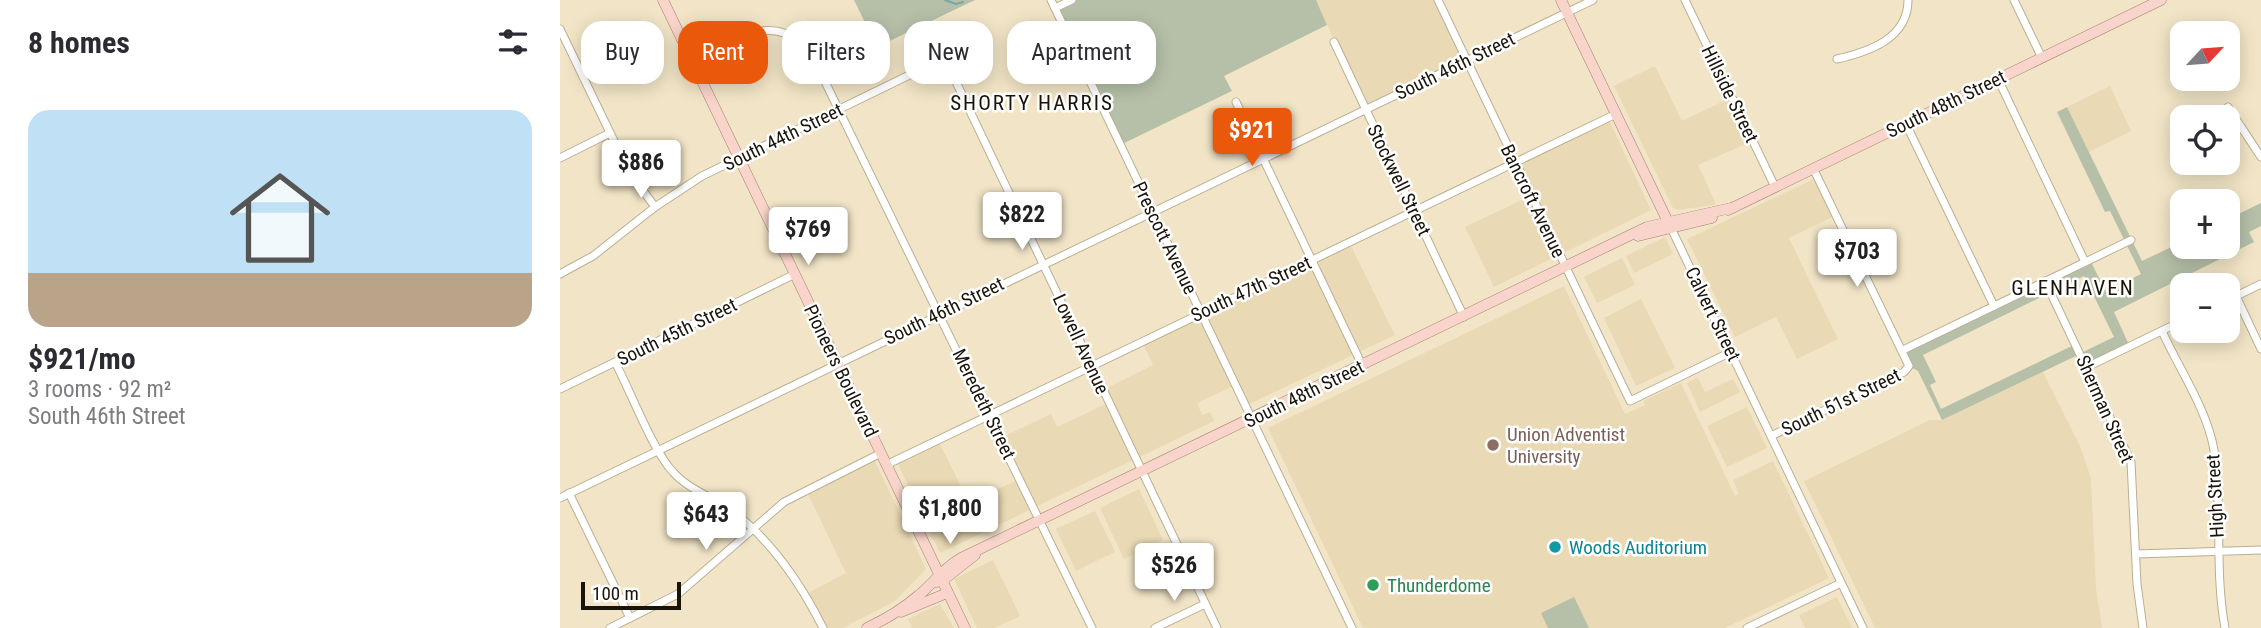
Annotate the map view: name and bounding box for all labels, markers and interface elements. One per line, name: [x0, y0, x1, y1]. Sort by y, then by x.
chip: Buy: [581, 21, 664, 84]
chip: Rent: [678, 21, 768, 84]
chip: Filters: [782, 21, 890, 84]
chip: New: [904, 21, 993, 84]
chip: Apartment: [1007, 21, 1156, 84]
north arrow: [2170, 21, 2240, 91]
map controls: [2170, 21, 2240, 343]
icon: filters: [494, 23, 532, 61]
text: 8 homes: [28, 25, 130, 60]
street label: South 46th Street: [1391, 27, 1519, 105]
street label: Hillside Street: [1697, 42, 1763, 146]
street label: South 48th Street: [1882, 65, 2010, 143]
district label: SHORTY HARRIS: [950, 91, 1114, 115]
street label: South 44th Street: [719, 98, 847, 176]
button: locate: [2170, 105, 2240, 175]
pin: $921: [1211, 108, 1293, 168]
text: $921: [1229, 117, 1275, 144]
street label: Stockwell Street: [1362, 121, 1436, 239]
pin: $886: [600, 140, 682, 200]
street label: Bancroft Avenue: [1496, 141, 1570, 262]
text: $886: [618, 149, 664, 176]
icon: home: [217, 155, 343, 281]
street label: Prescott Avenue: [1128, 178, 1202, 298]
button: +: [2170, 189, 2240, 259]
pin: $822: [981, 192, 1063, 252]
text: $822: [999, 201, 1045, 228]
pin: $769: [767, 208, 849, 267]
text: $769: [785, 216, 831, 243]
pin: $703: [1816, 230, 1898, 289]
text: $703: [1834, 238, 1880, 265]
street label: South 47th Street: [1187, 251, 1315, 327]
street label: Calvert Street: [1680, 263, 1746, 365]
street label: South 46th Street: [880, 272, 1008, 350]
button: −: [2170, 273, 2240, 343]
district label: GLENHAVEN: [2011, 276, 2135, 300]
street label: Lowell Avenue: [1048, 290, 1114, 398]
street label: South 45th Street: [613, 293, 741, 371]
street label: Pioneers Boulevard: [799, 301, 883, 441]
text: $921/mo: [28, 341, 136, 376]
street label: Meredeth Street: [947, 345, 1021, 463]
street label: Sherman Street: [2071, 352, 2139, 466]
street label: South 48th Street: [1240, 355, 1368, 433]
street label: South 51st Street: [1778, 363, 1904, 441]
text: 3 rooms · 92 m²: [28, 376, 171, 403]
text: South 46th Street: [28, 403, 186, 430]
place label: Union Adventist University: [1507, 423, 1625, 468]
marker: Union Adventist University: [1485, 437, 1501, 453]
street label: High Street: [2201, 454, 2229, 538]
pin: $1,800: [893, 486, 1007, 546]
pin: $643: [665, 492, 747, 552]
text: $1,800: [918, 495, 982, 522]
text: $643: [683, 501, 729, 528]
place label: Woods Auditorium: [1569, 536, 1707, 559]
marker: Woods Auditorium: [1547, 539, 1563, 555]
pin: $526: [1133, 544, 1215, 603]
text: $526: [1151, 552, 1197, 579]
place label: Thunderdome: [1387, 574, 1491, 597]
marker: Thunderdome: [1365, 577, 1381, 593]
scale bar: [581, 579, 681, 611]
text: 100 m: [592, 582, 639, 605]

